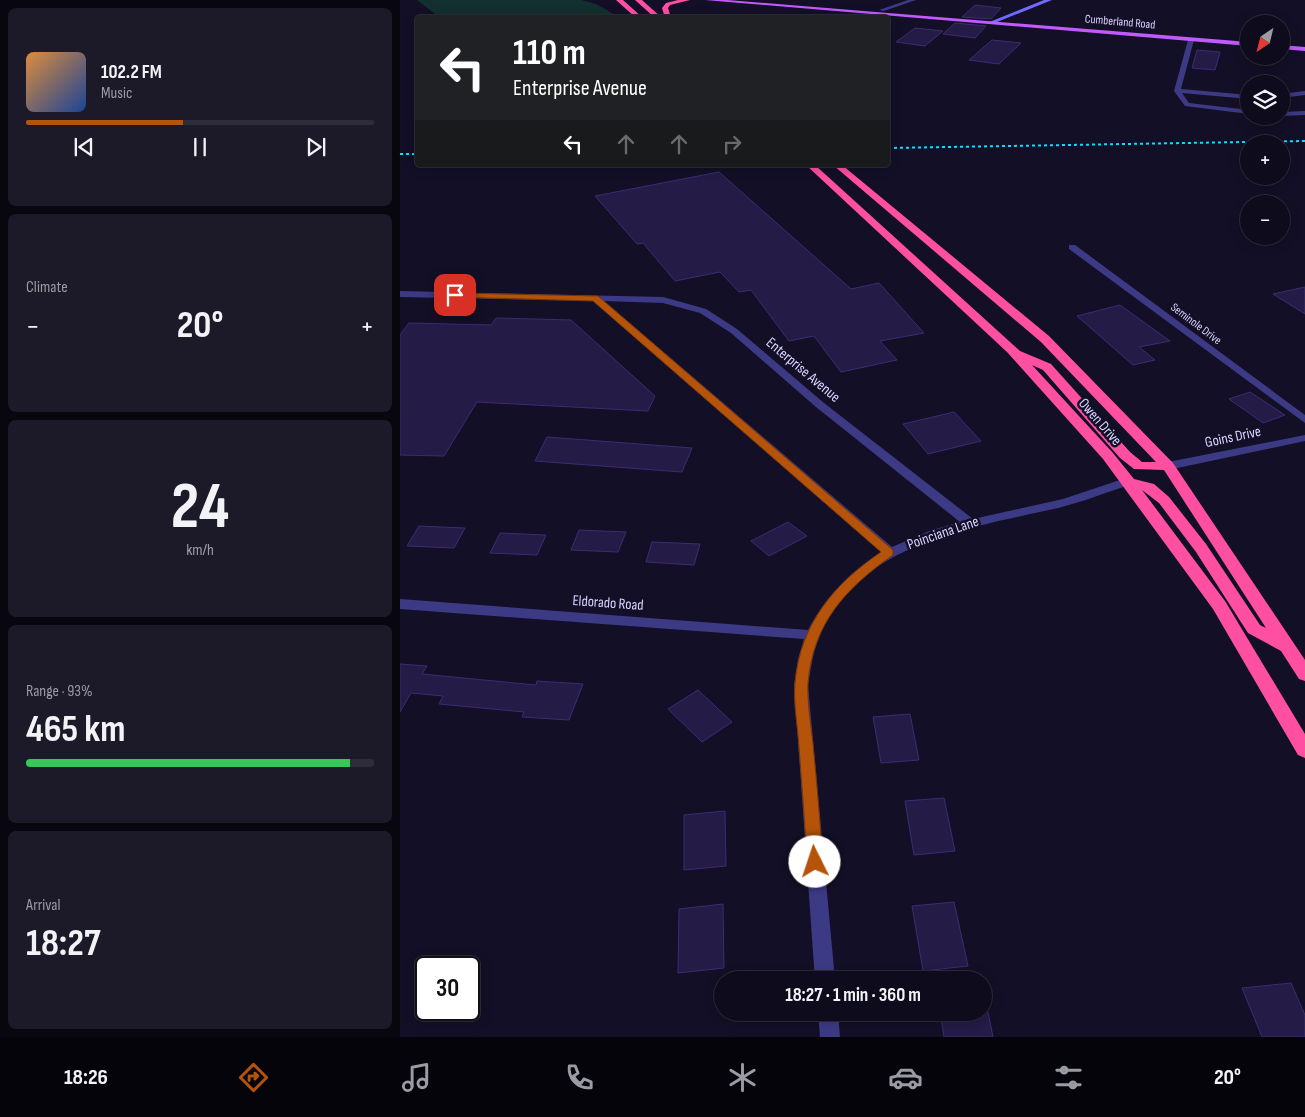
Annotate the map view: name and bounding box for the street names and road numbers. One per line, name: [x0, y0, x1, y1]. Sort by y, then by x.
street label: Cumberland Road: [1084, 11, 1156, 33]
street label: Seminole Drive: [1168, 300, 1225, 348]
street label: Enterprise Avenue: [762, 333, 844, 407]
street label: Owen Drive: [1074, 394, 1126, 450]
street label: Goins Drive: [1203, 422, 1263, 452]
street label: Poinciana Lane: [905, 512, 981, 554]
street label: Eldorado Road: [572, 591, 644, 615]

